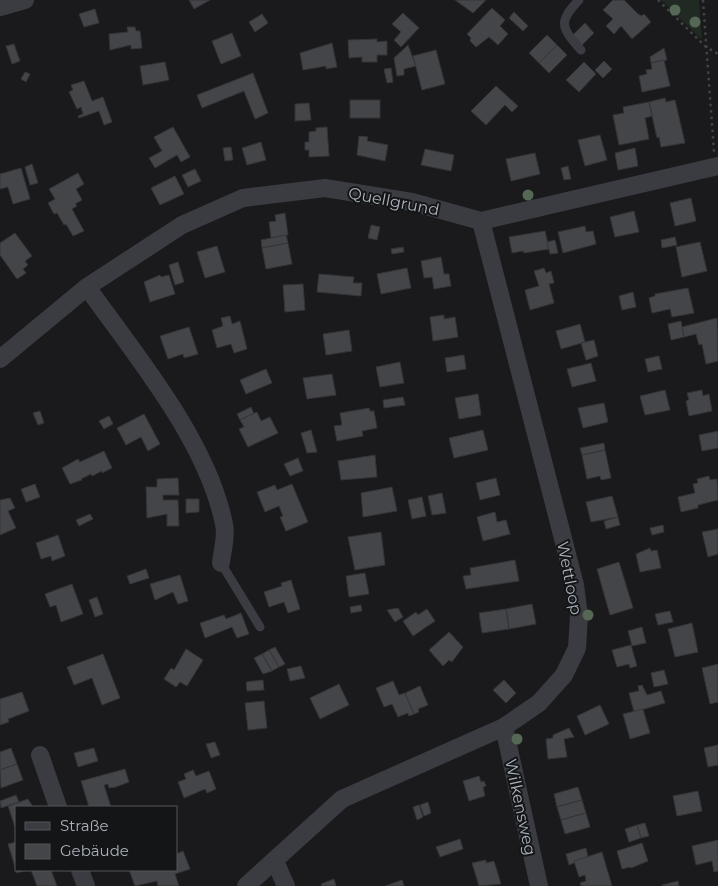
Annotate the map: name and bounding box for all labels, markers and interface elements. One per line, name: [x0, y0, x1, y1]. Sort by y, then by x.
street label: Quellgrund: [347, 183, 441, 220]
street label: Wettloop: [553, 540, 586, 617]
street label: Wilkensweg: [501, 757, 540, 857]
legend: [15, 806, 178, 871]
text: Straße: [60, 816, 109, 835]
text: Gebäude: [60, 841, 129, 860]

